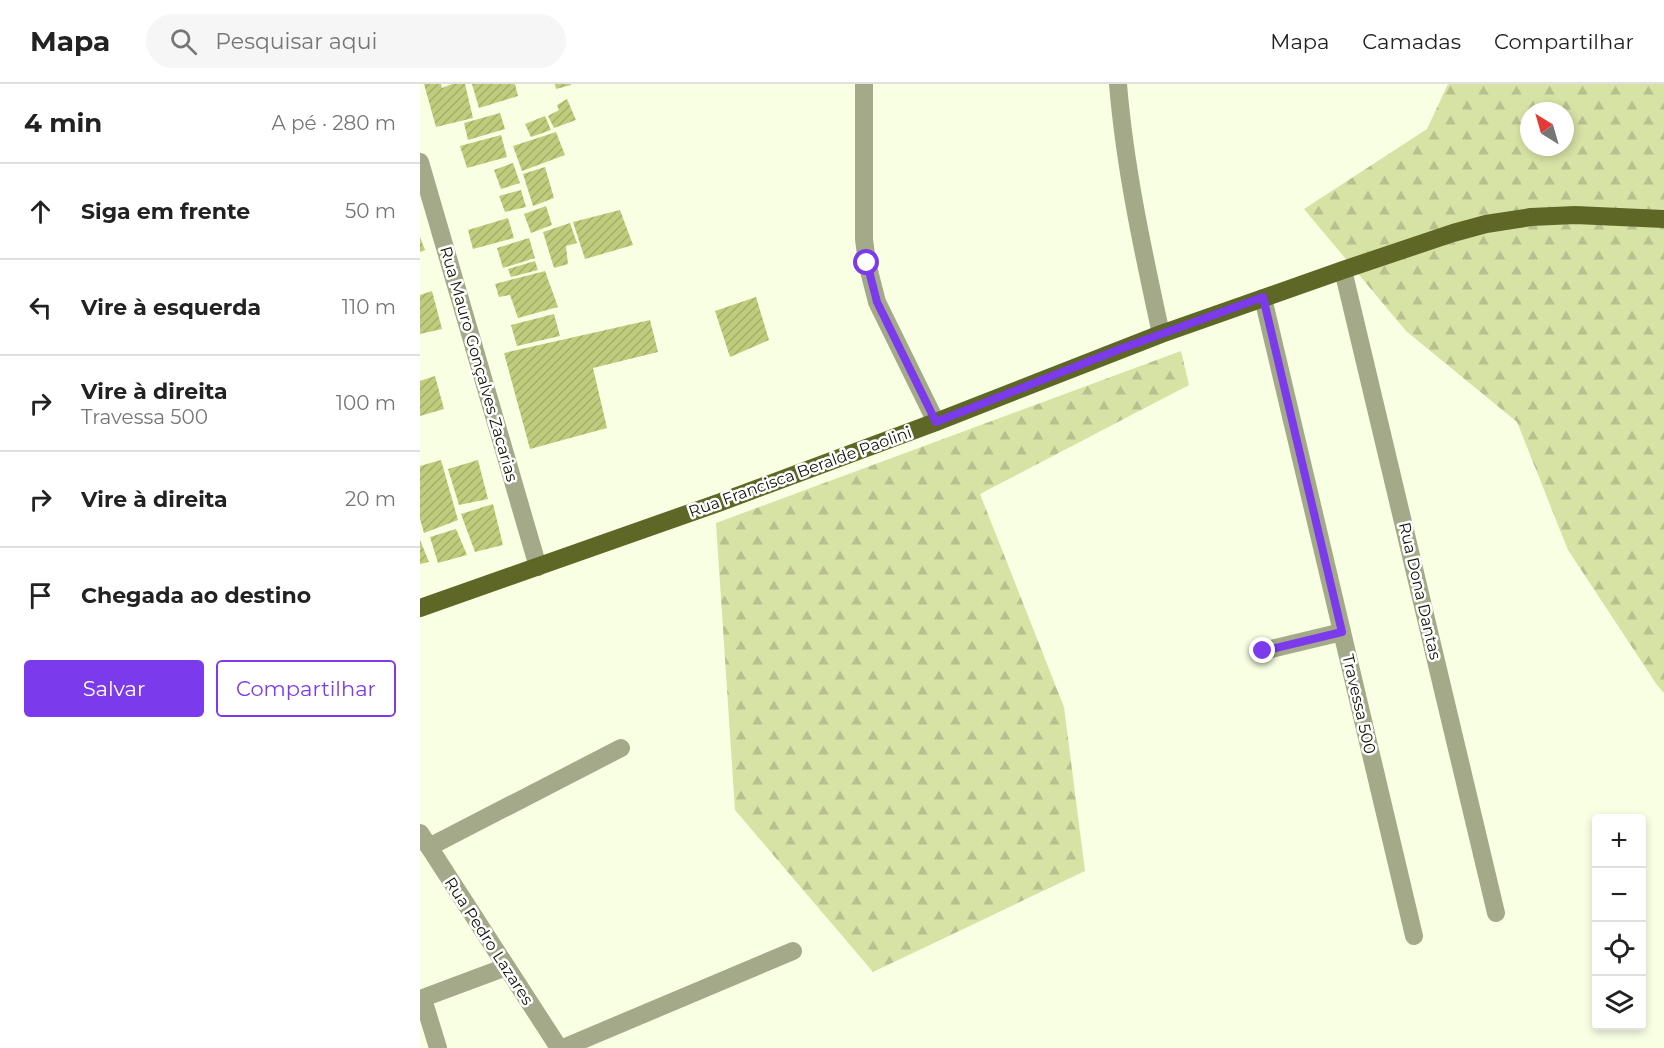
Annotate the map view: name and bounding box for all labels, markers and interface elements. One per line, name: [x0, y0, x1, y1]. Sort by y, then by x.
search box: [146, 14, 566, 68]
text: Mapa: [30, 24, 110, 58]
icon: search: [167, 25, 200, 58]
text: Pesquisar aqui: [215, 28, 377, 55]
text: Mapa: [1270, 29, 1329, 54]
text: Camadas: [1362, 29, 1461, 54]
text: Compartilhar: [1494, 29, 1634, 54]
north arrow: [1520, 102, 1574, 156]
text: 4 min: [24, 107, 102, 139]
text: A pé · 280 m: [271, 111, 396, 135]
icon: ahead: [24, 195, 57, 228]
text: Siga em frente: [81, 198, 250, 225]
text: 50 m: [345, 199, 396, 223]
street label: Rua Mauro Gonçalves Zacarias: [436, 244, 522, 484]
route start: [853, 249, 879, 275]
icon: left: [24, 291, 57, 324]
text: Vire à esquerda: [81, 294, 261, 321]
text: 110 m: [342, 295, 396, 319]
text: Vire à direita: [81, 378, 228, 405]
icon: right: [24, 387, 57, 420]
text: 100 m: [336, 391, 396, 415]
text: Travessa 500: [81, 405, 208, 429]
street label: Rua Francisca Beralde Paolini: [686, 423, 914, 521]
icon: right: [24, 483, 57, 516]
text: Vire à direita: [81, 486, 228, 513]
text: 20 m: [345, 487, 396, 511]
street label: Rua Dona Dantas: [1395, 520, 1445, 662]
icon: arrive: [24, 579, 57, 612]
text: Chegada ao destino: [81, 582, 311, 609]
route end: [1249, 637, 1275, 663]
street label: Travessa 500: [1338, 652, 1380, 756]
button: Salvar: [24, 660, 204, 717]
button: Compartilhar: [216, 660, 396, 717]
map controls: [1592, 814, 1646, 1030]
button: +: [1592, 814, 1646, 868]
button: −: [1592, 868, 1646, 922]
street label: Rua Pedro Lazares: [441, 874, 537, 1009]
button: locate: [1592, 922, 1646, 976]
button: layers: [1592, 976, 1646, 1030]

